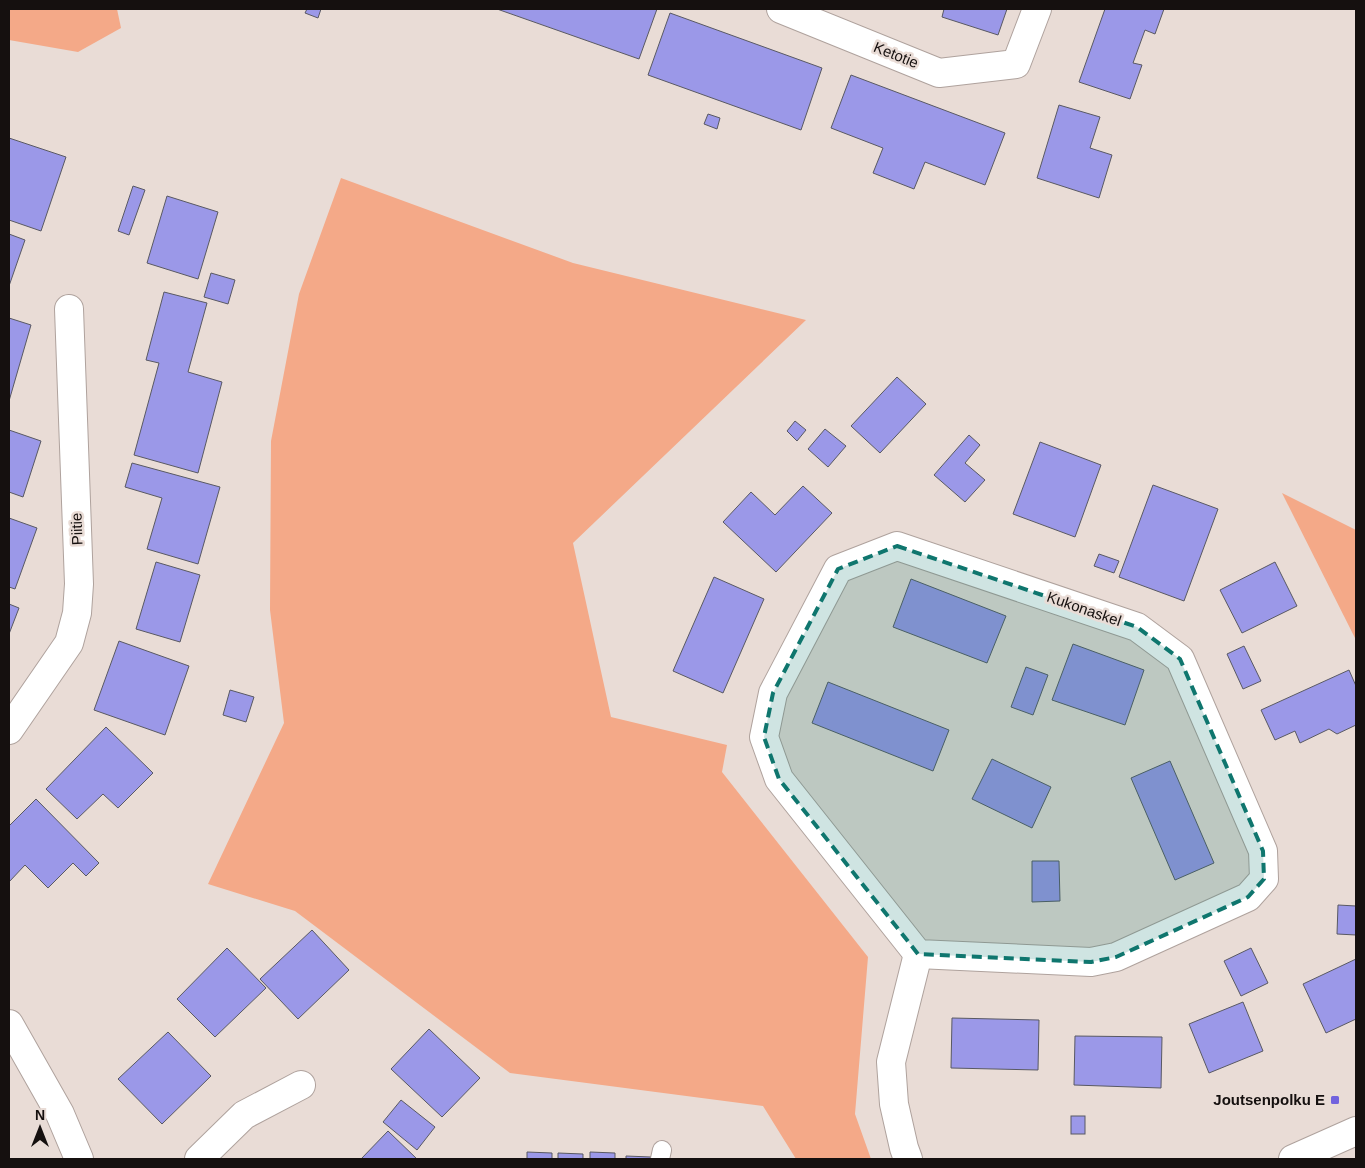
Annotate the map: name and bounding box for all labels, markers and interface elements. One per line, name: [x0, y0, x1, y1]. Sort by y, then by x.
street label: Ketotie: [871, 38, 921, 71]
street label: Piitie: [67, 512, 86, 546]
street label: Kukonaskel: [1045, 588, 1124, 629]
place label: Joutsenpolku E: [1213, 1091, 1325, 1108]
marker: Joutsenpolku E: [1329, 1094, 1341, 1106]
north arrow: [15, 1103, 65, 1153]
text: N: [35, 1107, 45, 1123]

